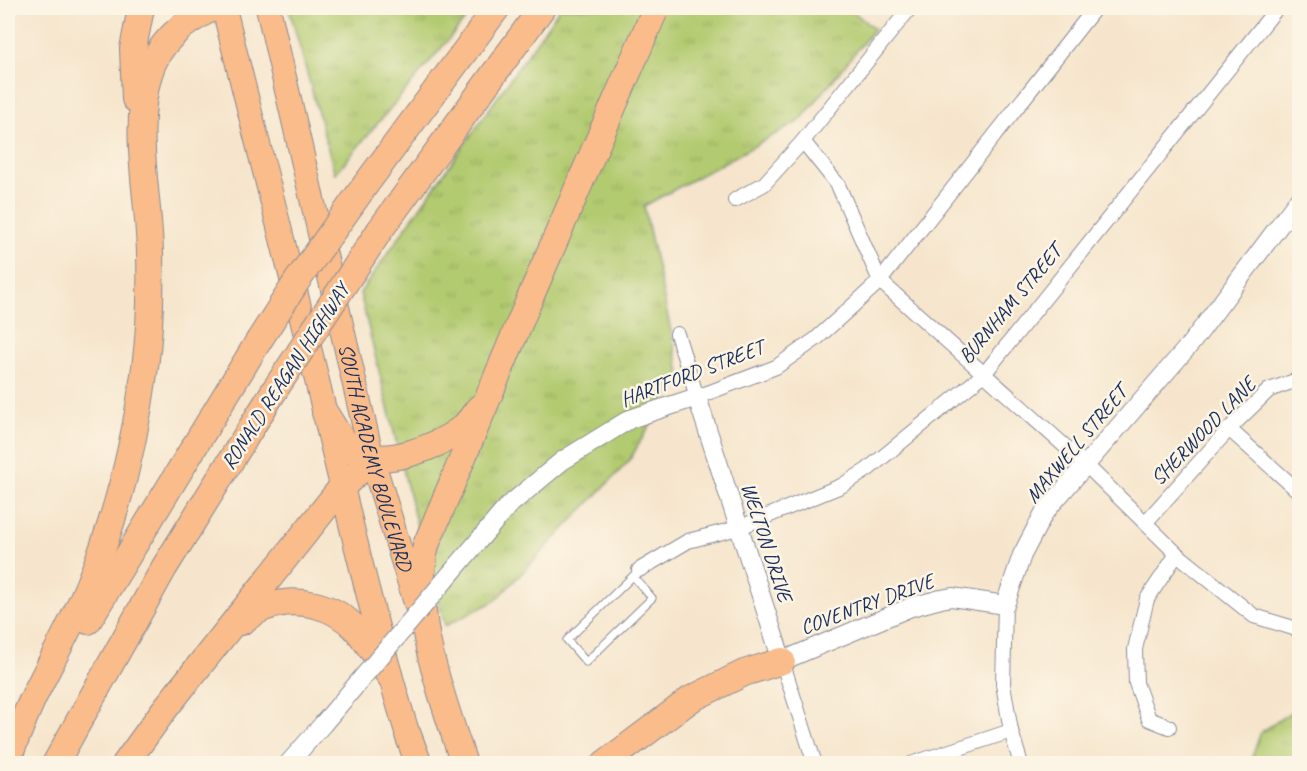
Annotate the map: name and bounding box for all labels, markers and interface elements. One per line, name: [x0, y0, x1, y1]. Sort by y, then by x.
street label: BURNHAM STREET: [953, 235, 1071, 369]
street label: RONALD REAGAN HIGHWAY: [215, 275, 357, 474]
street label: HARTFORD STREET: [617, 332, 771, 412]
street label: SOUTH ACADEMY BOULEVARD: [333, 341, 419, 576]
street label: SHERWOOD LANE: [1145, 370, 1263, 490]
street label: MAXWELL STREET: [1019, 376, 1136, 508]
street label: WELTON DRIVE: [736, 479, 799, 608]
street label: COVENTRY DRIVE: [797, 567, 940, 640]

